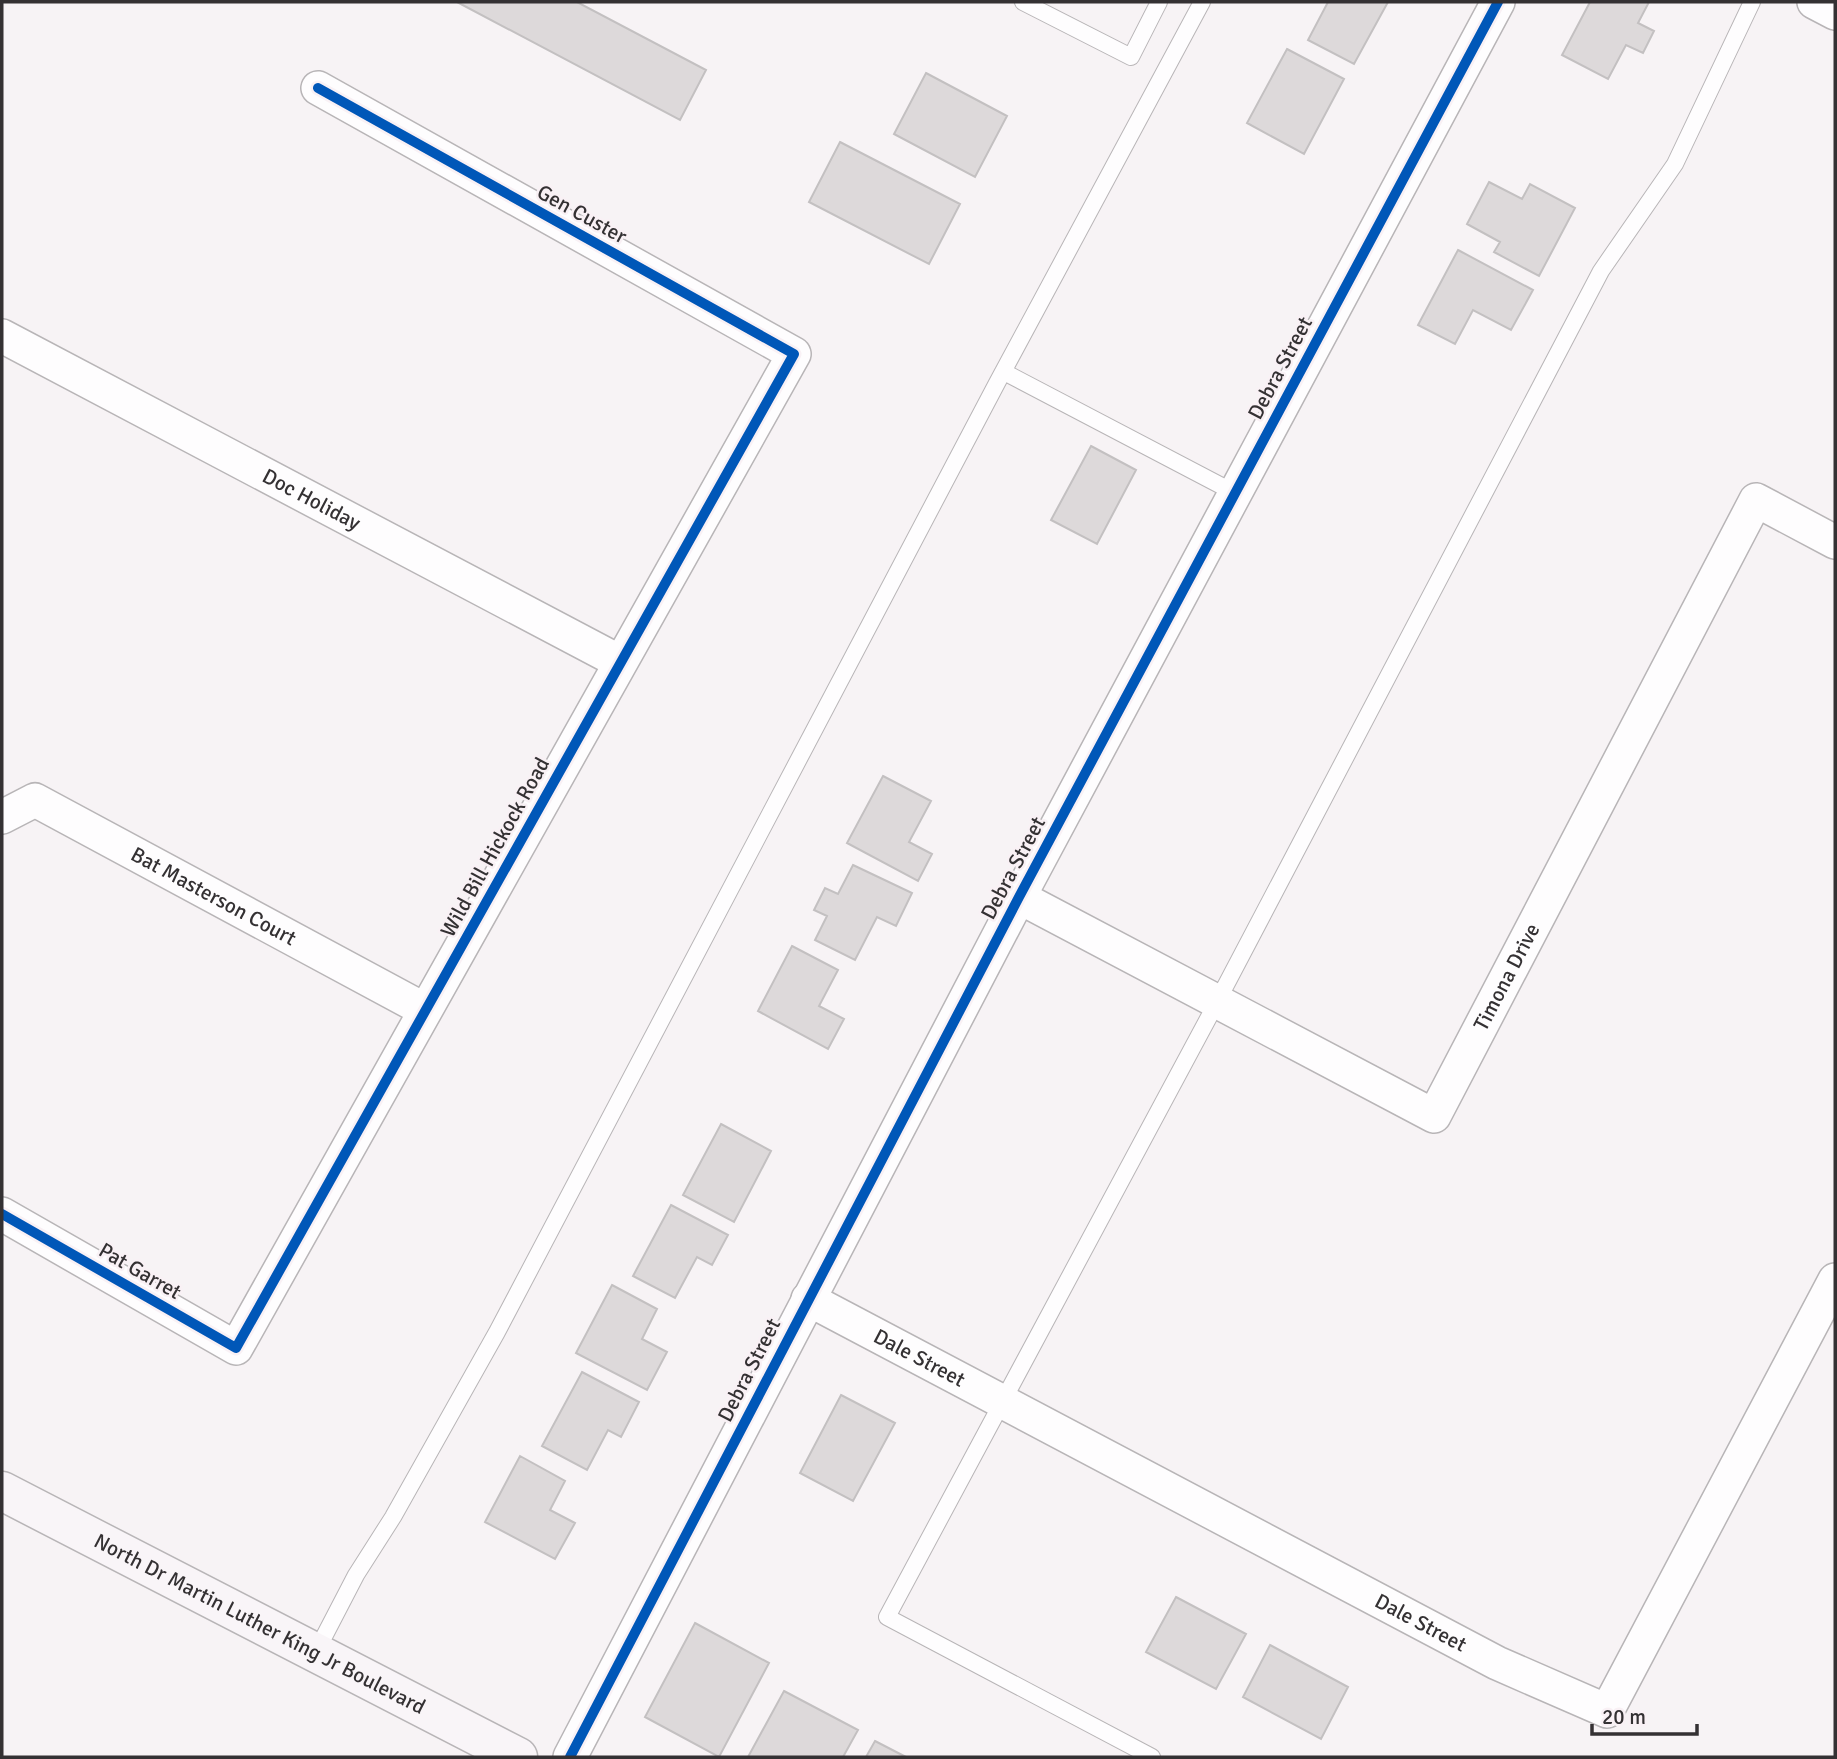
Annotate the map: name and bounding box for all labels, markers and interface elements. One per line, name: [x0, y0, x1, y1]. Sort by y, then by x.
street label: Gen Custer: [533, 179, 632, 249]
street label: Debra Street: [1242, 312, 1318, 424]
street label: Doc Holiday: [258, 463, 365, 536]
street label: Wild Bill Hickock Road: [435, 753, 555, 941]
street label: Debra Street: [975, 812, 1051, 924]
street label: Bat Masterson Court: [126, 841, 301, 951]
street label: Timona Drive: [1468, 919, 1545, 1035]
street label: Pat Garret: [94, 1237, 186, 1305]
street label: Debra Street: [712, 1314, 786, 1426]
street label: Dale Street: [869, 1323, 970, 1393]
street label: North Dr Martin Luther King Jr Boulevard: [90, 1528, 430, 1720]
street label: Dale Street: [1370, 1588, 1471, 1658]
scale bar: [1592, 1692, 1697, 1736]
text: 20 m: [1602, 1704, 1646, 1730]

